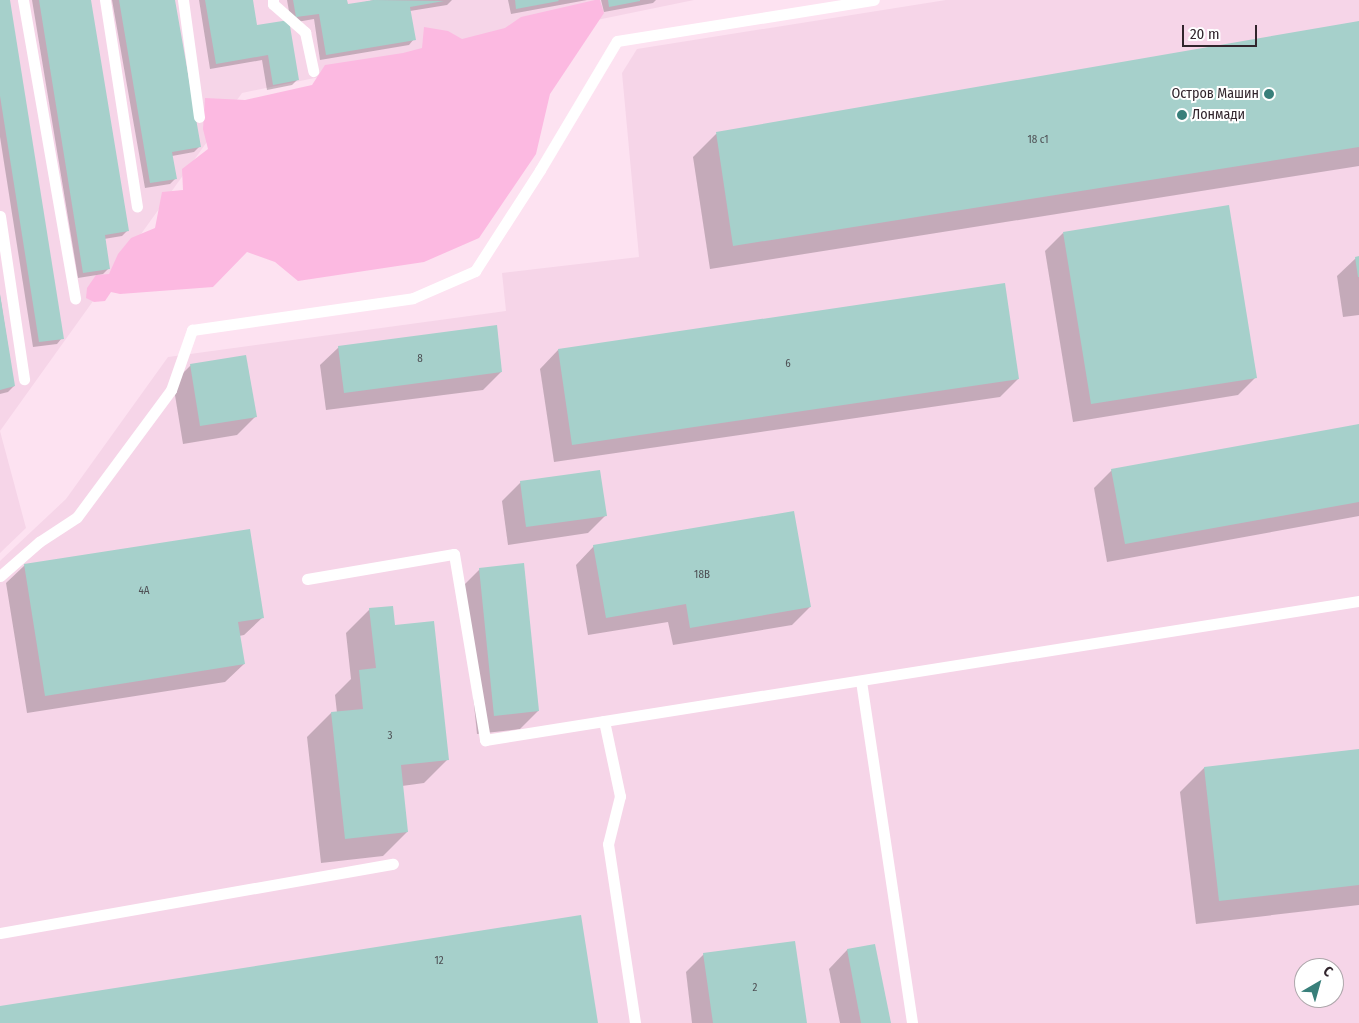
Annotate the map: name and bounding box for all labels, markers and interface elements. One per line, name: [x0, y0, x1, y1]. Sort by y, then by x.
scale bar: [1184, 15, 1259, 47]
text: 20 m: [1190, 25, 1220, 43]
place label: Остров Машин: [1172, 86, 1259, 102]
marker: Остров Машин: [1263, 88, 1275, 100]
place label: Лонмади: [1192, 107, 1245, 123]
marker: Лонмади: [1176, 109, 1188, 121]
house number: 18 с1: [1027, 133, 1049, 147]
house number: 8: [417, 352, 423, 366]
house number: 6: [785, 357, 791, 371]
house number: 18В: [694, 568, 710, 582]
house number: 4А: [138, 584, 150, 598]
house number: 3: [388, 729, 392, 743]
house number: 12: [434, 954, 444, 968]
north arrow: [1294, 958, 1344, 1008]
text: С: [1320, 963, 1336, 981]
house number: 2: [753, 981, 757, 995]

